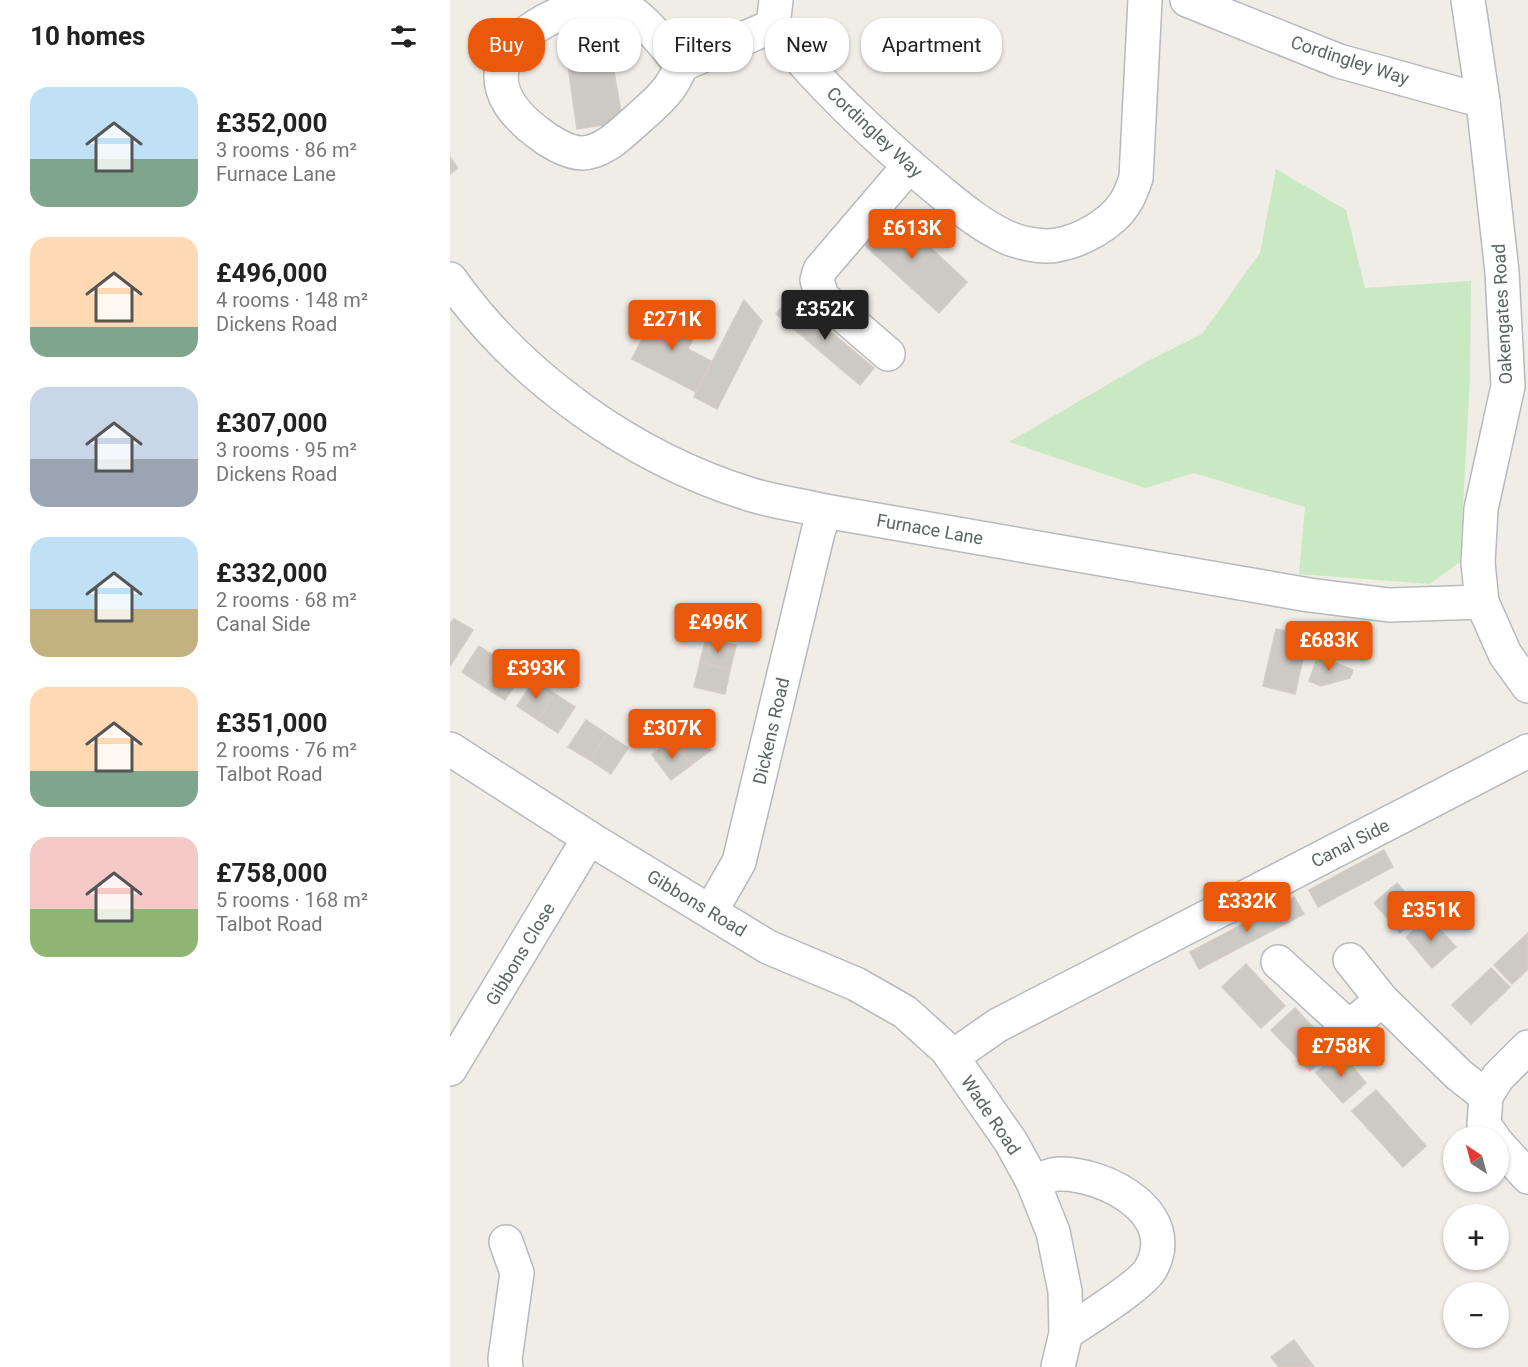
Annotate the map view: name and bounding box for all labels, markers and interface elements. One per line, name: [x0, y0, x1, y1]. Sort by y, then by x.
chip: Buy: [468, 18, 545, 72]
chip: Rent: [557, 18, 641, 72]
chip: Filters: [653, 18, 753, 72]
chip: New: [765, 18, 849, 72]
chip: Apartment: [861, 18, 1002, 72]
icon: filters: [387, 20, 420, 53]
text: 10 homes: [30, 21, 145, 51]
street label: Cordingley Way: [1288, 31, 1412, 89]
street label: Cordingley Way: [823, 82, 928, 182]
text: £352,000: [216, 108, 327, 138]
icon: home: [78, 111, 150, 183]
text: 3 rooms · 86 m²: [216, 138, 357, 162]
text: Furnace Lane: [216, 162, 336, 186]
pin: £613K: [870, 209, 954, 260]
text: £613K: [882, 216, 942, 240]
street label: Oakengates Road: [1488, 243, 1516, 385]
text: £496,000: [216, 258, 327, 288]
icon: home: [78, 261, 150, 333]
text: 4 rooms · 148 m²: [216, 288, 368, 312]
pin: £352K: [783, 290, 867, 341]
text: £352K: [795, 297, 855, 321]
pin: £271K: [630, 300, 714, 351]
text: £271K: [642, 307, 702, 331]
text: Dickens Road: [216, 312, 337, 336]
text: £307,000: [216, 408, 327, 438]
icon: home: [78, 411, 150, 483]
text: 3 rooms · 95 m²: [216, 438, 357, 462]
text: Dickens Road: [216, 462, 337, 486]
street label: Furnace Lane: [875, 509, 985, 549]
text: £332,000: [216, 558, 327, 588]
icon: home: [78, 561, 150, 633]
text: 2 rooms · 68 m²: [216, 588, 357, 612]
pin: £496K: [676, 603, 760, 654]
text: £496K: [688, 610, 748, 634]
text: Canal Side: [216, 612, 310, 636]
pin: £683K: [1287, 621, 1371, 672]
text: £683K: [1299, 628, 1359, 652]
pin: £393K: [494, 649, 578, 700]
text: £393K: [506, 656, 566, 680]
street label: Dickens Road: [748, 675, 794, 787]
text: £351,000: [216, 708, 327, 738]
pin: £307K: [630, 709, 714, 760]
icon: home: [78, 711, 150, 783]
text: £307K: [642, 716, 702, 740]
text: 2 rooms · 76 m²: [216, 738, 357, 762]
text: Talbot Road: [216, 762, 323, 786]
street label: Canal Side: [1307, 814, 1393, 872]
text: £758,000: [216, 858, 327, 888]
icon: home: [78, 861, 150, 933]
street label: Gibbons Road: [644, 865, 750, 941]
pin: £332K: [1205, 882, 1289, 933]
text: 5 rooms · 168 m²: [216, 888, 368, 912]
text: £332K: [1217, 889, 1277, 913]
pin: £351K: [1389, 891, 1473, 942]
text: £351K: [1401, 898, 1461, 922]
street label: Gibbons Close: [481, 899, 559, 1009]
text: Talbot Road: [216, 912, 323, 936]
pin: £758K: [1299, 1027, 1383, 1078]
text: £758K: [1311, 1034, 1371, 1058]
street label: Wade Road: [957, 1071, 1025, 1159]
north arrow: [1443, 1126, 1509, 1192]
map controls: [1443, 1126, 1509, 1348]
button: +: [1443, 1204, 1509, 1270]
button: −: [1443, 1282, 1509, 1348]

